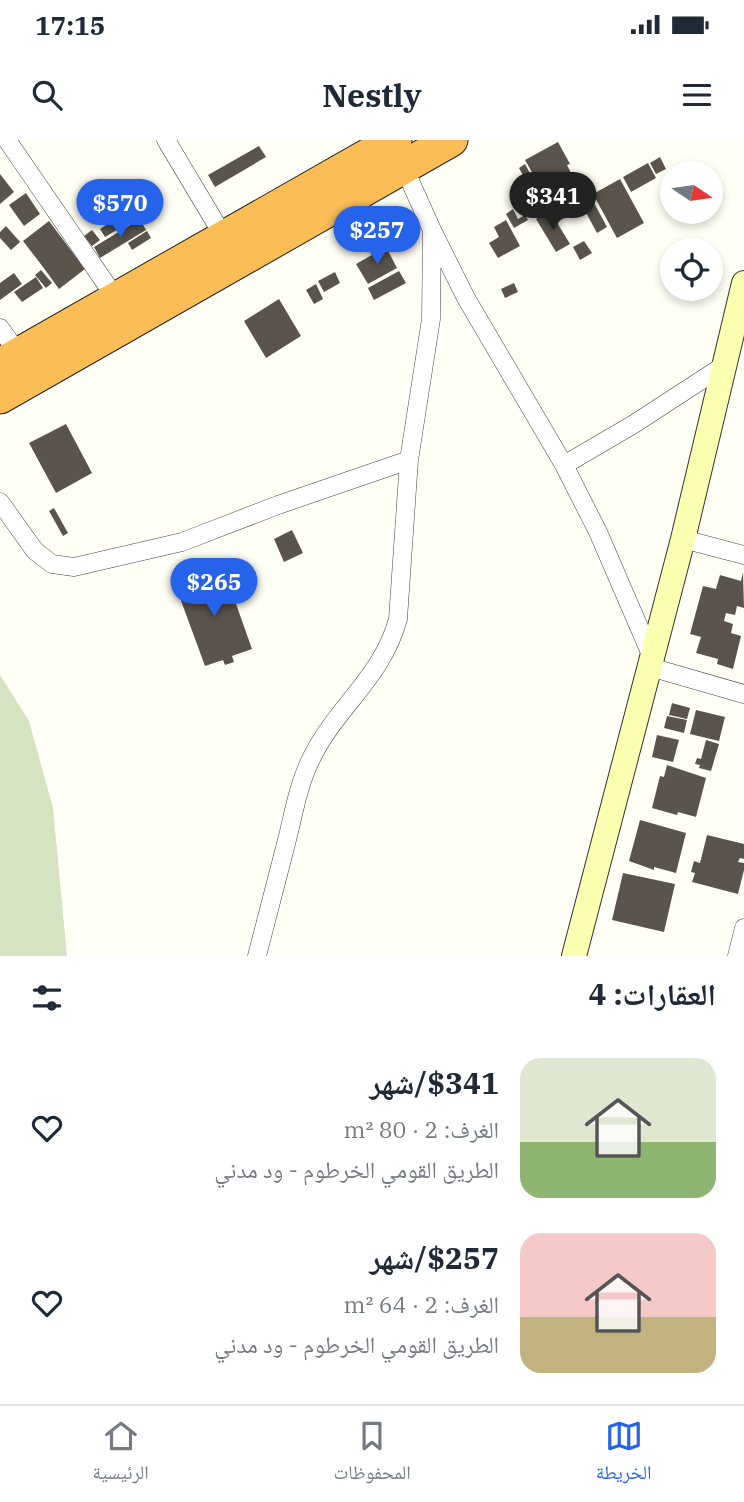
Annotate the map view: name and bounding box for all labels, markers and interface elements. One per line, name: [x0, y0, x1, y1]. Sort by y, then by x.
text: 17:15: [35, 8, 105, 42]
text: Nestly: [322, 74, 422, 116]
icon: search: [28, 76, 66, 114]
icon: menu: [678, 76, 716, 114]
north arrow: [660, 161, 723, 224]
map controls: [660, 161, 723, 301]
pin: $341: [512, 172, 594, 232]
pin: $570: [79, 180, 161, 239]
text: $341: [525, 180, 581, 210]
text: $570: [92, 187, 148, 217]
pin: $257: [336, 206, 418, 266]
text: $257: [349, 214, 405, 244]
button: locate: [660, 238, 723, 301]
pin: $265: [173, 559, 255, 618]
text: $265: [186, 566, 242, 596]
text: العقارات: 4: [588, 974, 716, 1013]
icon: filters: [28, 979, 66, 1017]
text: $341/شهر: [370, 1063, 499, 1102]
icon: home: [576, 1086, 660, 1170]
icon: heart: [28, 1109, 66, 1147]
text: الغرف: 2 · 80 m²: [344, 1114, 499, 1144]
text: الطريق القومي الخرطوم - ود مدني: [214, 1154, 499, 1184]
text: $257/شهر: [370, 1238, 499, 1277]
icon: home: [576, 1261, 660, 1345]
icon: heart: [28, 1284, 66, 1322]
text: الغرف: 2 · 64 m²: [344, 1289, 499, 1319]
text: الطريق القومي الخرطوم - ود مدني: [214, 1329, 499, 1359]
tab: الرئيسية: [92, 1417, 149, 1491]
tab: المحفوظات: [334, 1417, 411, 1491]
tab: الخريطة: [596, 1417, 652, 1491]

